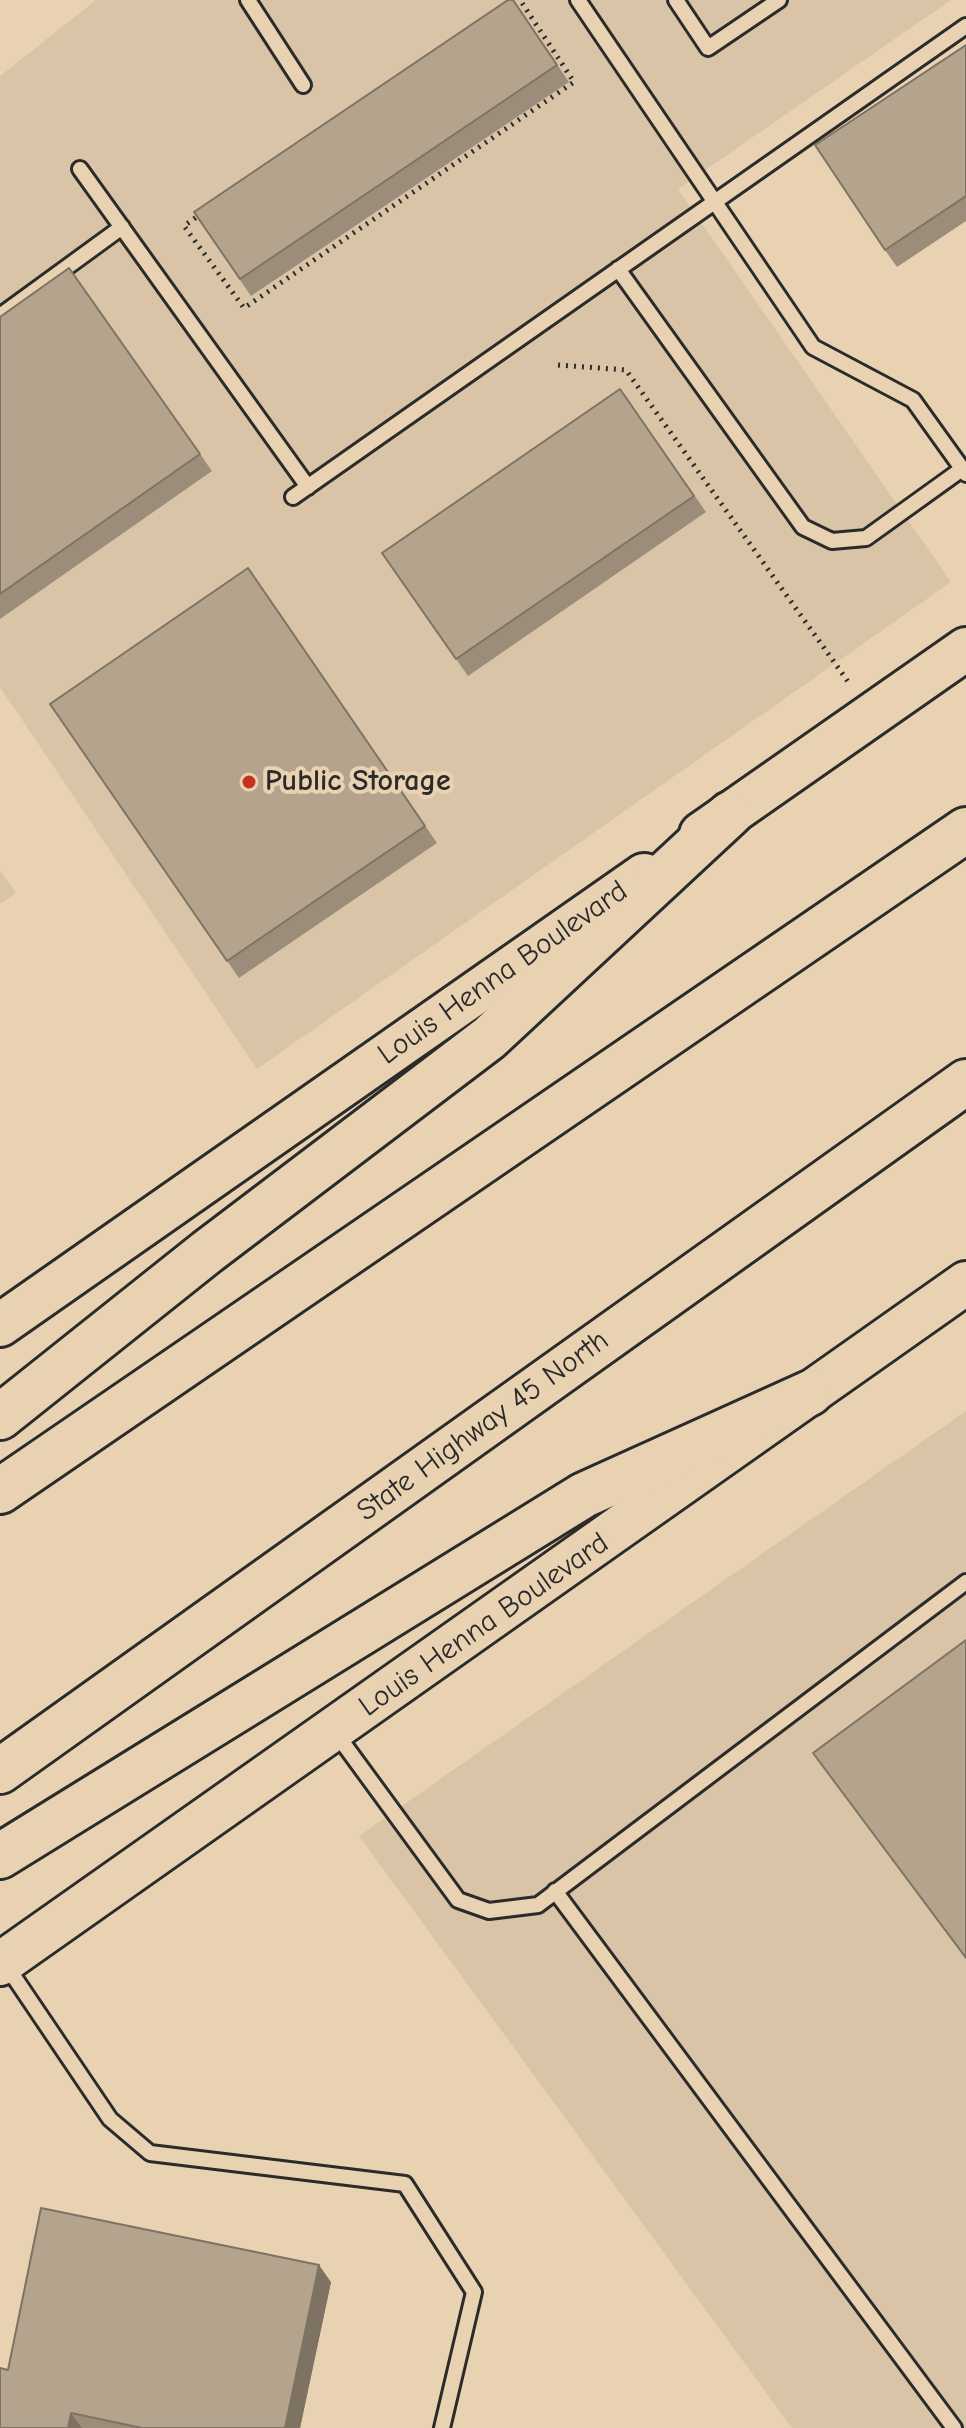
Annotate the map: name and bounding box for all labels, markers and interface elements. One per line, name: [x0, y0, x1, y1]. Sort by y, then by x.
place label: Public Storage: [265, 764, 451, 800]
marker: Public Storage: [240, 773, 258, 791]
street label: Louis Henna Boulevard: [371, 873, 635, 1073]
street label: State Highway 45 North: [350, 1323, 616, 1529]
street label: Louis Henna Boulevard: [352, 1525, 616, 1725]

